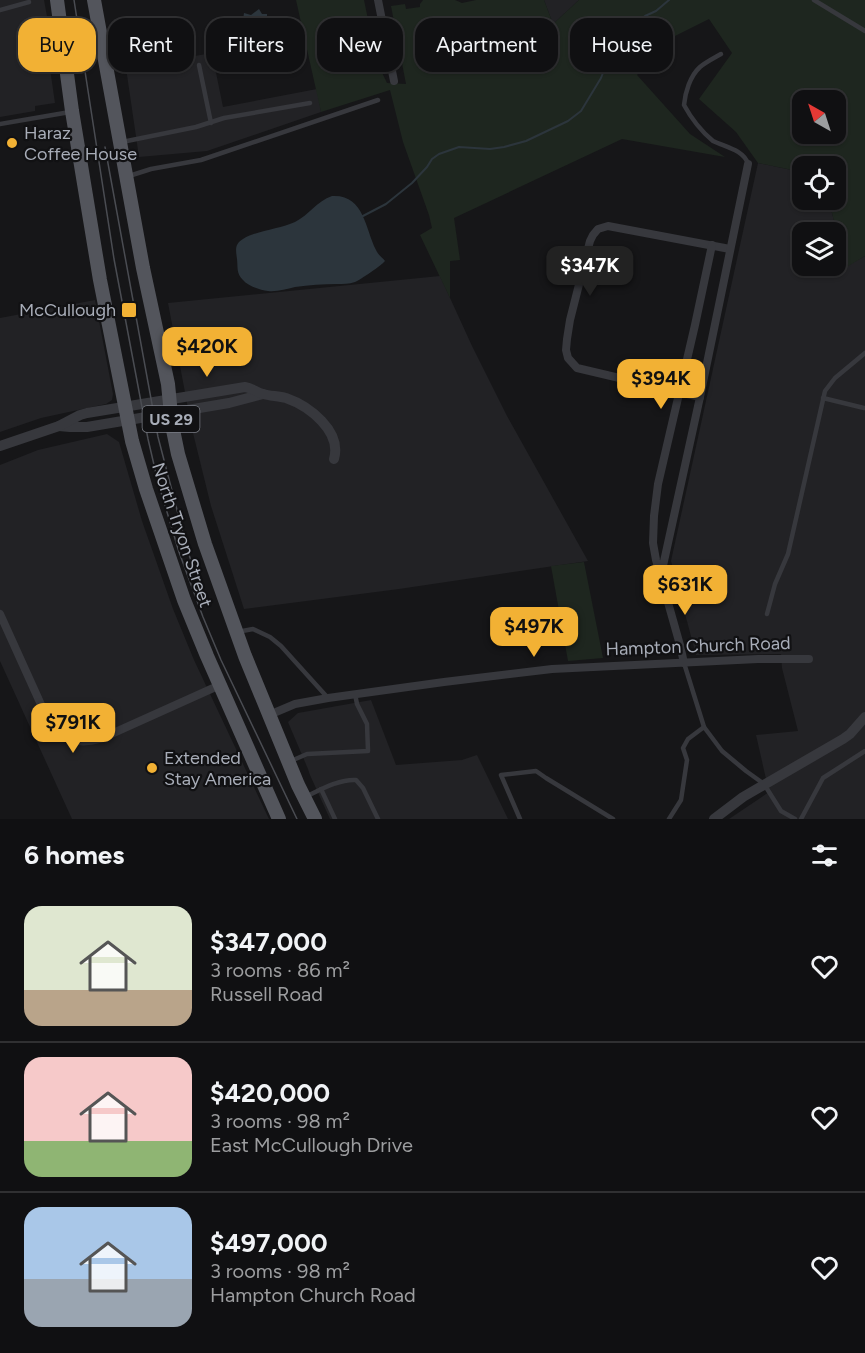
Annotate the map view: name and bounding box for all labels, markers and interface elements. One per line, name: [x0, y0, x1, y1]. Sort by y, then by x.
chip: Buy: [18, 18, 96, 72]
chip: Rent: [108, 18, 194, 72]
chip: Filters: [206, 18, 305, 72]
chip: New: [317, 18, 403, 72]
chip: Apartment: [415, 18, 558, 72]
chip: House: [570, 18, 673, 72]
north arrow: [792, 90, 846, 144]
map controls: [792, 90, 846, 276]
place label: Haraz Coffee House: [24, 122, 137, 165]
marker: Haraz Coffee House: [5, 136, 19, 150]
button: locate: [792, 156, 846, 210]
button: layers: [792, 222, 846, 276]
pin: $347K: [548, 246, 632, 297]
text: $347K: [560, 253, 620, 277]
place label: McCullough: [19, 299, 116, 321]
marker: McCullough: [120, 301, 138, 319]
pin: $420K: [165, 327, 249, 378]
text: $420K: [176, 334, 238, 358]
pin: $394K: [619, 359, 703, 410]
text: $394K: [631, 366, 691, 390]
road number: US 29: [142, 406, 200, 432]
street label: North Tryon Street: [147, 460, 217, 610]
pin: $631K: [643, 565, 727, 616]
text: $631K: [657, 572, 713, 596]
pin: $497K: [492, 607, 576, 658]
text: $497K: [504, 614, 564, 638]
street label: Hampton Church Road: [605, 632, 791, 660]
pin: $791K: [31, 703, 115, 754]
text: $791K: [45, 710, 101, 734]
place label: Extended Stay America: [164, 747, 271, 790]
marker: Extended Stay America: [145, 761, 159, 775]
text: 6 homes: [24, 839, 124, 871]
icon: filters: [808, 839, 841, 872]
text: $347,000: [210, 926, 327, 958]
icon: home: [72, 930, 144, 1002]
icon: heart: [808, 950, 841, 983]
text: 3 rooms · 86 m²: [210, 958, 350, 982]
text: Russell Road: [210, 982, 323, 1006]
text: $420,000: [210, 1077, 330, 1109]
icon: home: [72, 1081, 144, 1153]
icon: heart: [808, 1101, 841, 1134]
text: 3 rooms · 98 m²: [210, 1109, 350, 1133]
text: East McCullough Drive: [210, 1133, 413, 1157]
text: $497,000: [210, 1227, 328, 1259]
icon: home: [72, 1231, 144, 1303]
icon: heart: [808, 1251, 841, 1284]
text: 3 rooms · 98 m²: [210, 1259, 350, 1283]
text: Hampton Church Road: [210, 1283, 416, 1307]

